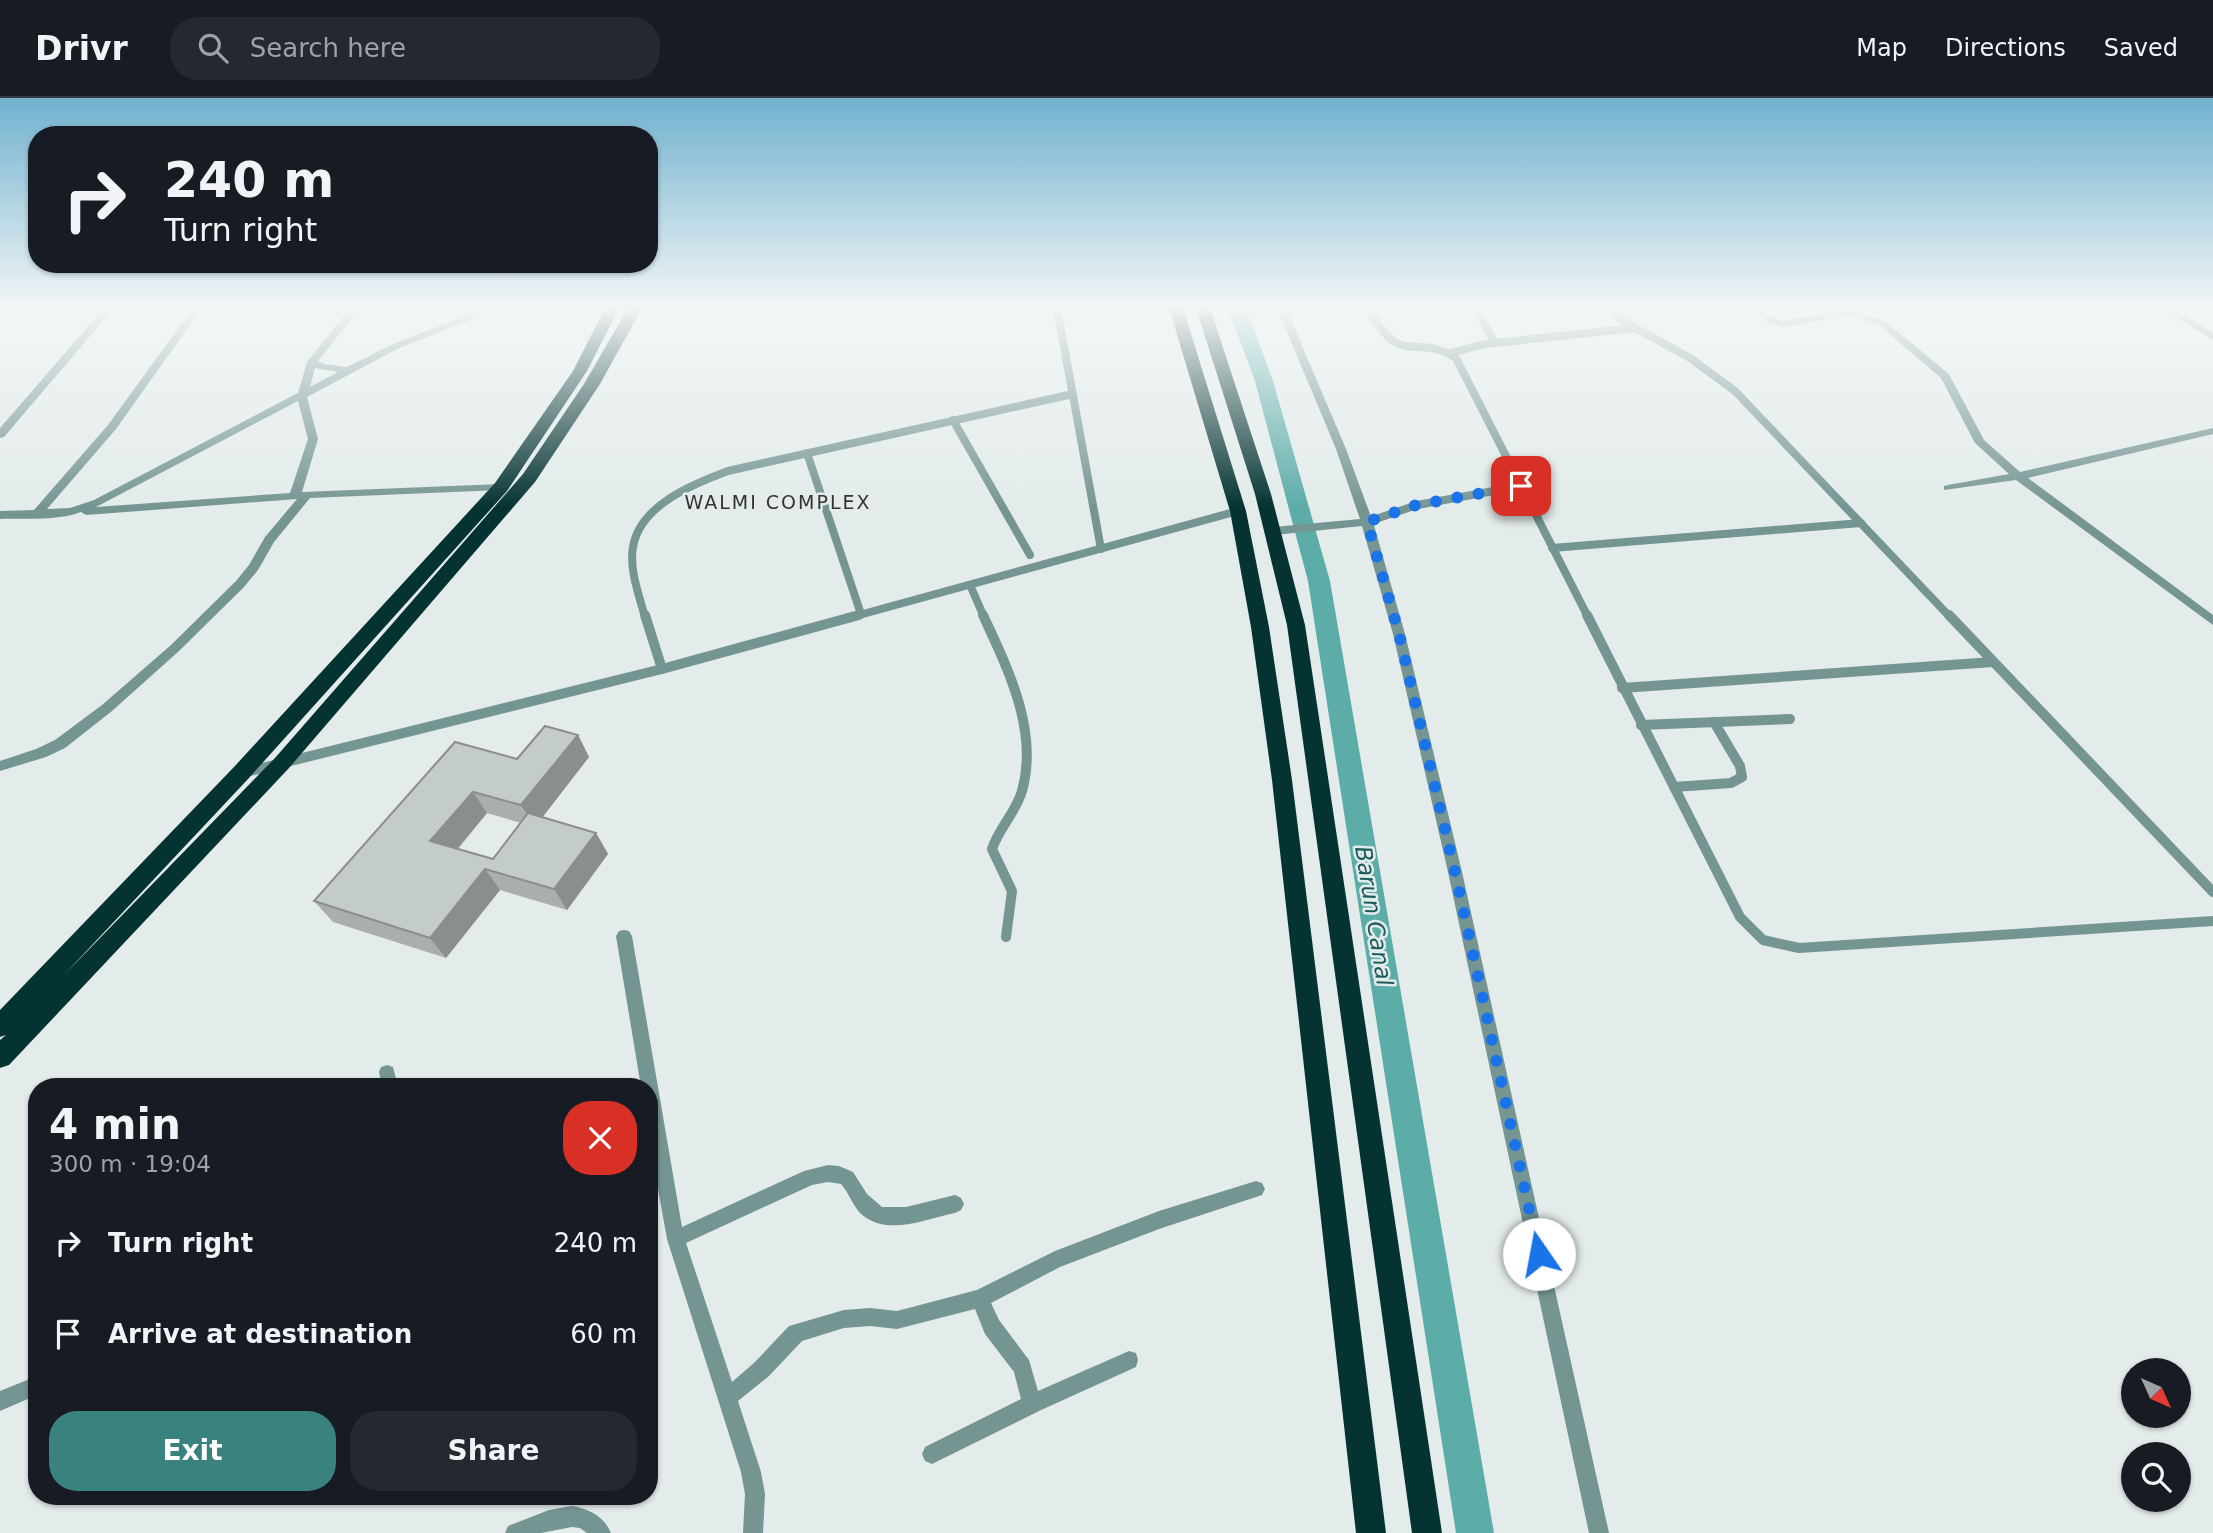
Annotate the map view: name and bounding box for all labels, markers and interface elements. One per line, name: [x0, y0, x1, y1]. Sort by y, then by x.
search box: [170, 17, 660, 80]
text: Drivr: [35, 29, 128, 68]
icon: search: [194, 29, 232, 67]
text: Search here: [250, 33, 406, 63]
text: Map: [1856, 34, 1907, 62]
text: Directions: [1945, 34, 2066, 62]
text: Saved: [2104, 34, 2178, 62]
text: 240 m: [164, 152, 334, 209]
icon: right: [49, 154, 140, 245]
text: Turn right: [164, 211, 317, 249]
pin: [1491, 456, 1551, 516]
icon: arrive: [1502, 467, 1540, 505]
district label: WALMI COMPLEX: [684, 491, 872, 513]
water label: Barun Canal: [1350, 844, 1398, 988]
text: 4 min: [49, 1100, 181, 1149]
button: close: [563, 1101, 637, 1175]
text: 300 m · 19:04: [49, 1151, 211, 1177]
position arrow: [1502, 1217, 1576, 1291]
icon: right: [49, 1224, 87, 1262]
text: Turn right: [108, 1228, 253, 1258]
text: 240 m: [554, 1228, 637, 1258]
icon: arrive: [49, 1315, 87, 1353]
text: Arrive at destination: [108, 1319, 412, 1349]
text: 60 m: [570, 1319, 637, 1349]
north arrow: [2121, 1358, 2191, 1428]
map controls: [2121, 1358, 2191, 1512]
button: Exit: [49, 1411, 336, 1491]
button: Share: [350, 1411, 637, 1491]
button: search: [2121, 1442, 2191, 1512]

